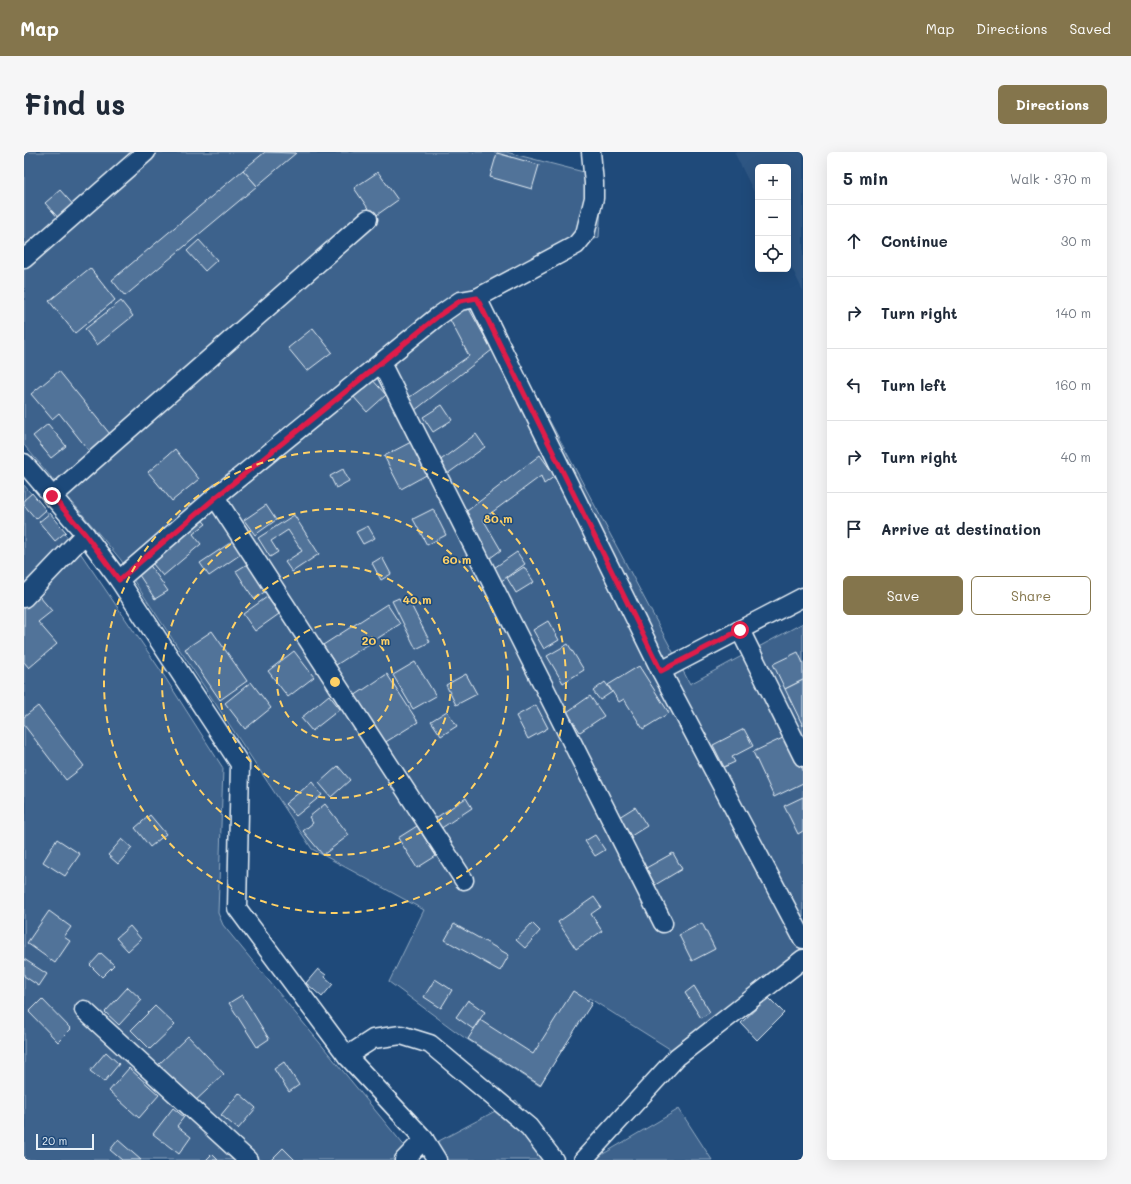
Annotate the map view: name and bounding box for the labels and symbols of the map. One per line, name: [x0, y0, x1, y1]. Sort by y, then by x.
route end: [43, 487, 61, 505]
text: 80 m: [483, 510, 513, 526]
text: 60 m: [443, 551, 471, 567]
text: 40 m: [402, 591, 432, 607]
route start: [731, 621, 749, 639]
text: 20 m: [362, 632, 390, 648]
centre of rings: [328, 675, 342, 689]
scale bar: [36, 1132, 94, 1151]

